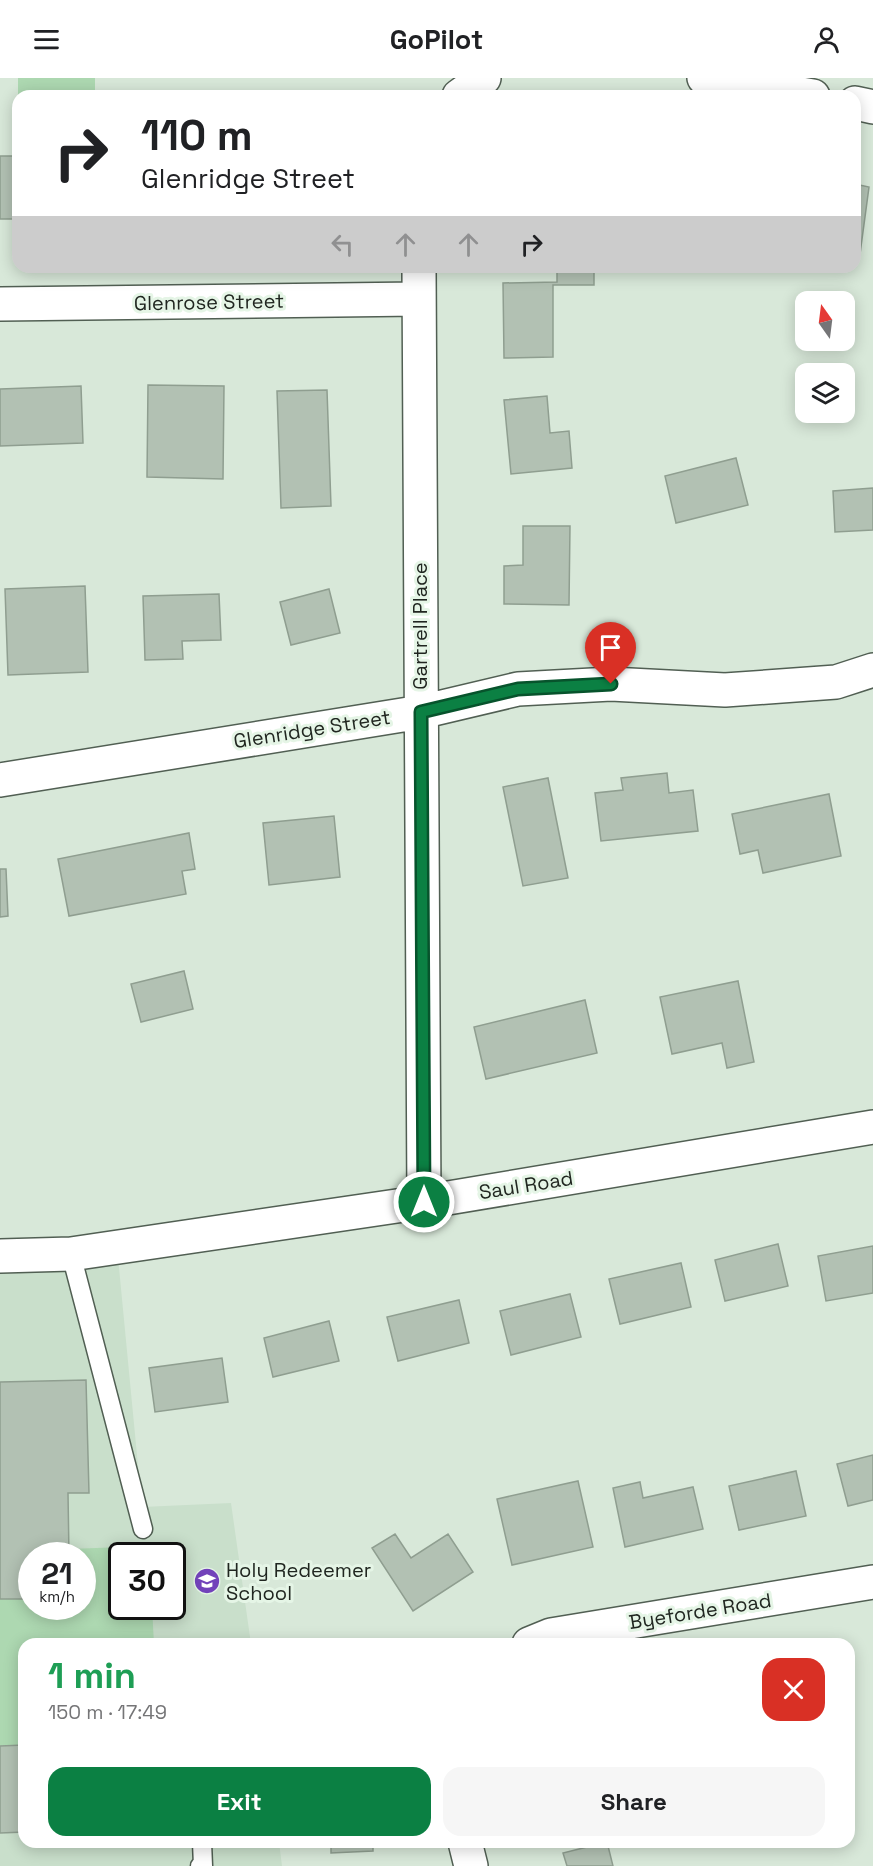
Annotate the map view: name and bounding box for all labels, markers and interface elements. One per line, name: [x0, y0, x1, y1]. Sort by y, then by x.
text: GoPilot: [390, 22, 483, 57]
icon: menu: [30, 23, 63, 56]
icon: person: [810, 23, 843, 56]
text: 110 m: [141, 109, 253, 162]
icon: right: [42, 114, 120, 192]
text: Glenridge Street: [141, 161, 355, 196]
icon: left: [326, 228, 359, 261]
icon: ahead: [389, 228, 422, 261]
icon: ahead: [452, 228, 485, 261]
icon: right: [515, 228, 548, 261]
street label: Glenrose Street: [134, 288, 284, 316]
north arrow: [795, 291, 855, 351]
map controls: [795, 291, 855, 423]
button: layers: [795, 363, 855, 423]
street label: Gartrell Place: [407, 562, 433, 690]
pin: [585, 622, 636, 684]
icon: arrive: [594, 631, 627, 664]
street label: Glenridge Street: [232, 704, 392, 754]
street label: Saul Road: [477, 1165, 575, 1205]
position arrow: [392, 1170, 456, 1234]
speed limit sign: 30: [108, 1542, 186, 1620]
text: 21: [41, 1554, 73, 1593]
place label: Holy Redeemer School: [226, 1557, 371, 1606]
school or university icon: Holy Redeemer School: [192, 1566, 222, 1596]
text: km/h: [39, 1587, 75, 1606]
street label: Byeforde Road: [627, 1587, 773, 1635]
text: 1 min: [48, 1653, 136, 1699]
button: close: [762, 1658, 825, 1721]
text: 150 m · 17:49: [48, 1699, 167, 1725]
button: Exit: [48, 1767, 431, 1836]
button: Share: [443, 1767, 825, 1836]

